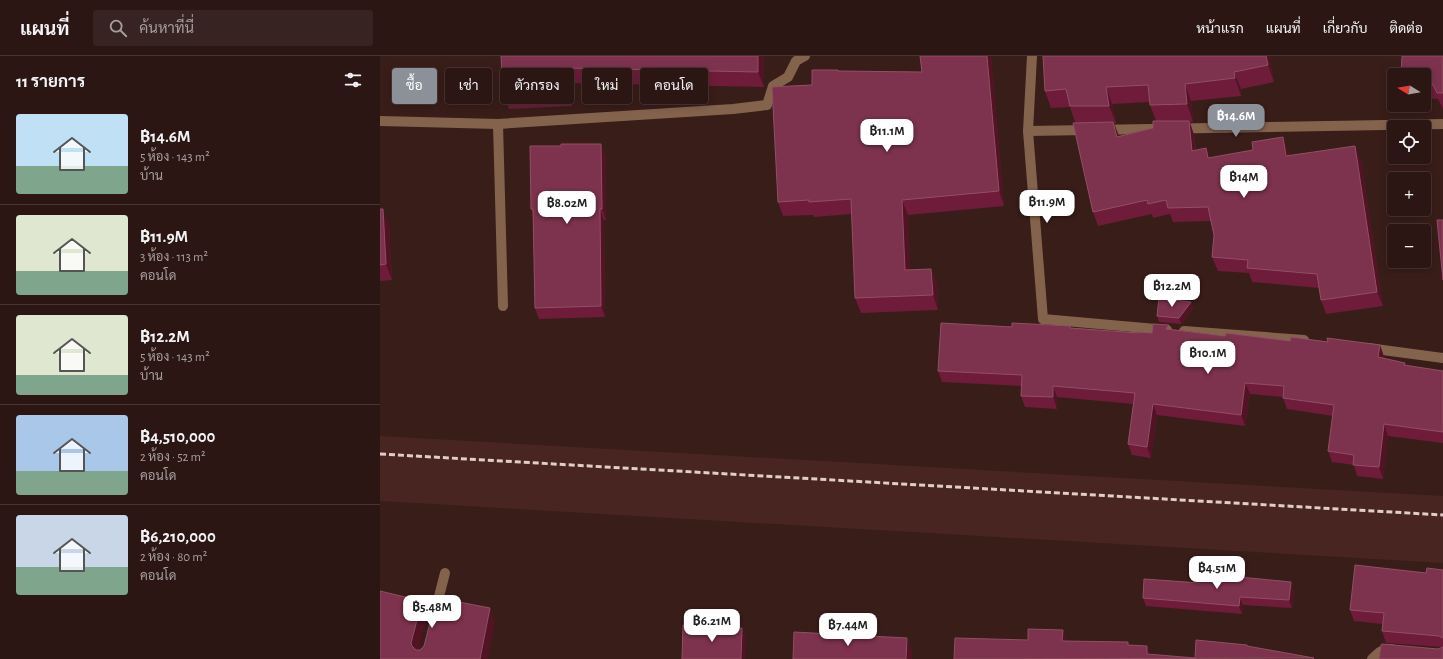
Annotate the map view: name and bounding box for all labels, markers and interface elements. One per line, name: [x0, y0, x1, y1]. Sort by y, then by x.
search box: [93, 10, 373, 46]
icon: search: [107, 17, 129, 39]
text: แผนที่: [20, 20, 69, 39]
text: ค้นหาที่นี่: [139, 21, 194, 36]
text: หน้าแรก: [1196, 22, 1244, 36]
text: แผนที่: [1266, 22, 1301, 36]
text: เกี่ยวกับ: [1323, 22, 1367, 36]
text: ติดต่อ: [1389, 22, 1423, 36]
chip: ซื้อ: [392, 68, 437, 104]
chip: เช่า: [445, 68, 492, 104]
chip: ตัวกรอง: [500, 68, 574, 104]
chip: ใหม่: [582, 68, 632, 104]
chip: คอนโด: [640, 68, 708, 104]
north arrow: [1387, 68, 1431, 112]
map controls: [1387, 68, 1431, 268]
icon: filters: [342, 69, 364, 91]
text: 11 รายการ: [16, 73, 85, 90]
pin: ฿14.6M: [1203, 104, 1269, 138]
text: ฿14.6M: [1217, 110, 1255, 123]
pin: ฿11.1M: [854, 119, 920, 153]
button: locate: [1387, 120, 1431, 164]
text: ฿11.1M: [869, 125, 905, 138]
text: ฿14.6M: [140, 128, 191, 145]
icon: home: [48, 130, 96, 178]
text: 5 ห้อง · 143 m²: [140, 151, 210, 164]
pin: ฿14M: [1220, 165, 1268, 199]
text: บ้าน: [140, 170, 163, 183]
text: ฿14M: [1229, 171, 1259, 184]
button: +: [1387, 172, 1431, 216]
pin: ฿11.9M: [1014, 190, 1080, 224]
pin: ฿8.02M: [534, 191, 600, 225]
text: ฿11.9M: [1029, 196, 1065, 209]
text: ฿8.02M: [547, 197, 587, 210]
button: −: [1387, 224, 1431, 268]
text: ฿11.9M: [140, 228, 188, 245]
icon: home: [48, 231, 96, 279]
text: 3 ห้อง · 113 m²: [140, 251, 208, 264]
text: คอนโด: [140, 270, 176, 283]
pin: ฿12.2M: [1139, 274, 1205, 308]
text: ฿12.2M: [1153, 280, 1191, 293]
text: ฿12.2M: [140, 328, 190, 345]
icon: home: [48, 331, 96, 379]
pin: ฿10.1M: [1175, 341, 1241, 375]
text: ฿10.1M: [1189, 347, 1227, 360]
text: 5 ห้อง · 143 m²: [140, 351, 210, 364]
text: บ้าน: [140, 370, 163, 383]
text: ฿4,510,000: [140, 428, 215, 445]
icon: home: [48, 431, 96, 479]
text: 2 ห้อง · 52 m²: [140, 451, 206, 464]
text: คอนโด: [140, 470, 176, 483]
text: ฿6,210,000: [140, 528, 216, 545]
icon: home: [48, 531, 96, 579]
text: 2 ห้อง · 80 m²: [140, 551, 207, 564]
pin: ฿4.51M: [1184, 556, 1250, 590]
text: ฿4.51M: [1198, 562, 1236, 575]
text: คอนโด: [140, 570, 176, 583]
pin: ฿5.48M: [399, 595, 465, 629]
text: ฿5.48M: [412, 601, 452, 614]
pin: ฿6.21M: [679, 609, 745, 643]
pin: ฿7.44M: [815, 613, 881, 647]
text: ฿6.21M: [693, 615, 731, 628]
text: ฿7.44M: [828, 619, 868, 632]

